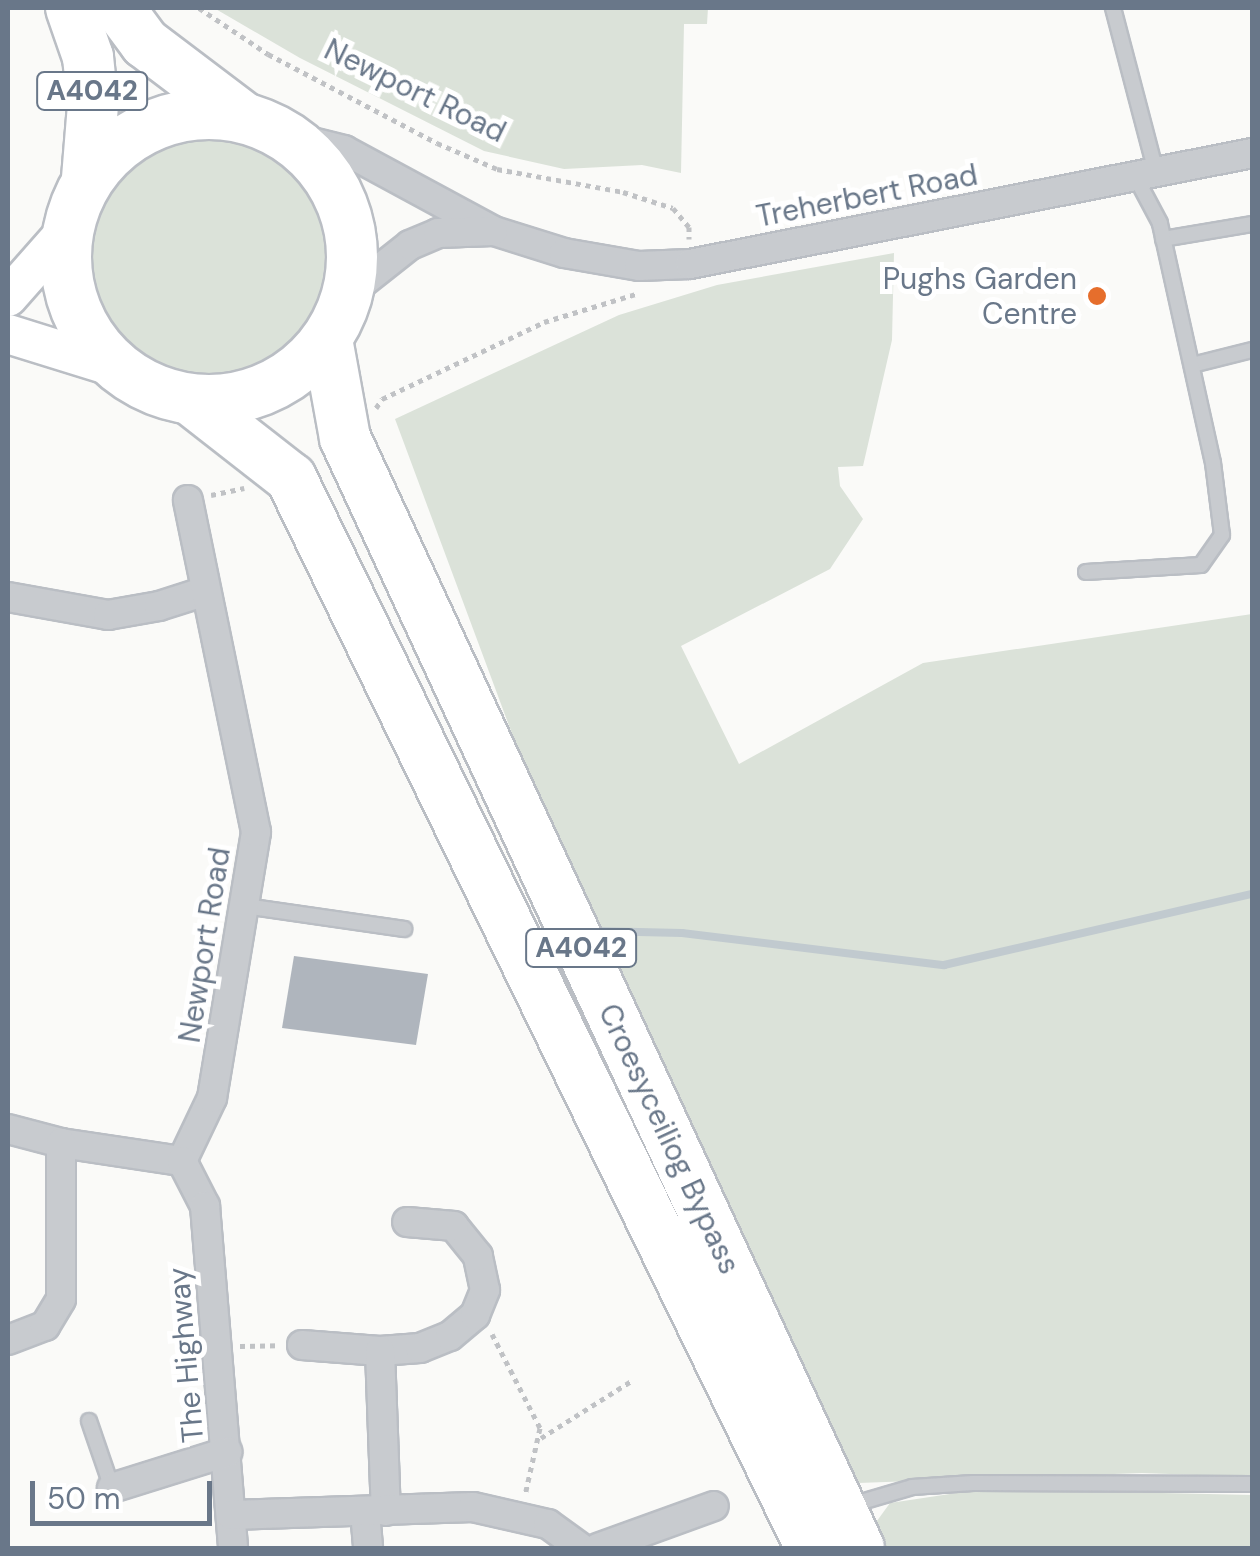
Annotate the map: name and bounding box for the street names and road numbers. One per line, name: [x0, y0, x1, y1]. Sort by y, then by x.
street label: Newport Road: [318, 32, 512, 150]
road number: A4042: [34, 68, 150, 114]
street label: Treherbert Road: [753, 157, 981, 235]
street label: Newport Road: [172, 845, 238, 1045]
road number: A4042: [524, 925, 638, 971]
street label: Croesyceiliog Bypass: [591, 998, 747, 1280]
street label: The Highway: [160, 1266, 212, 1444]

